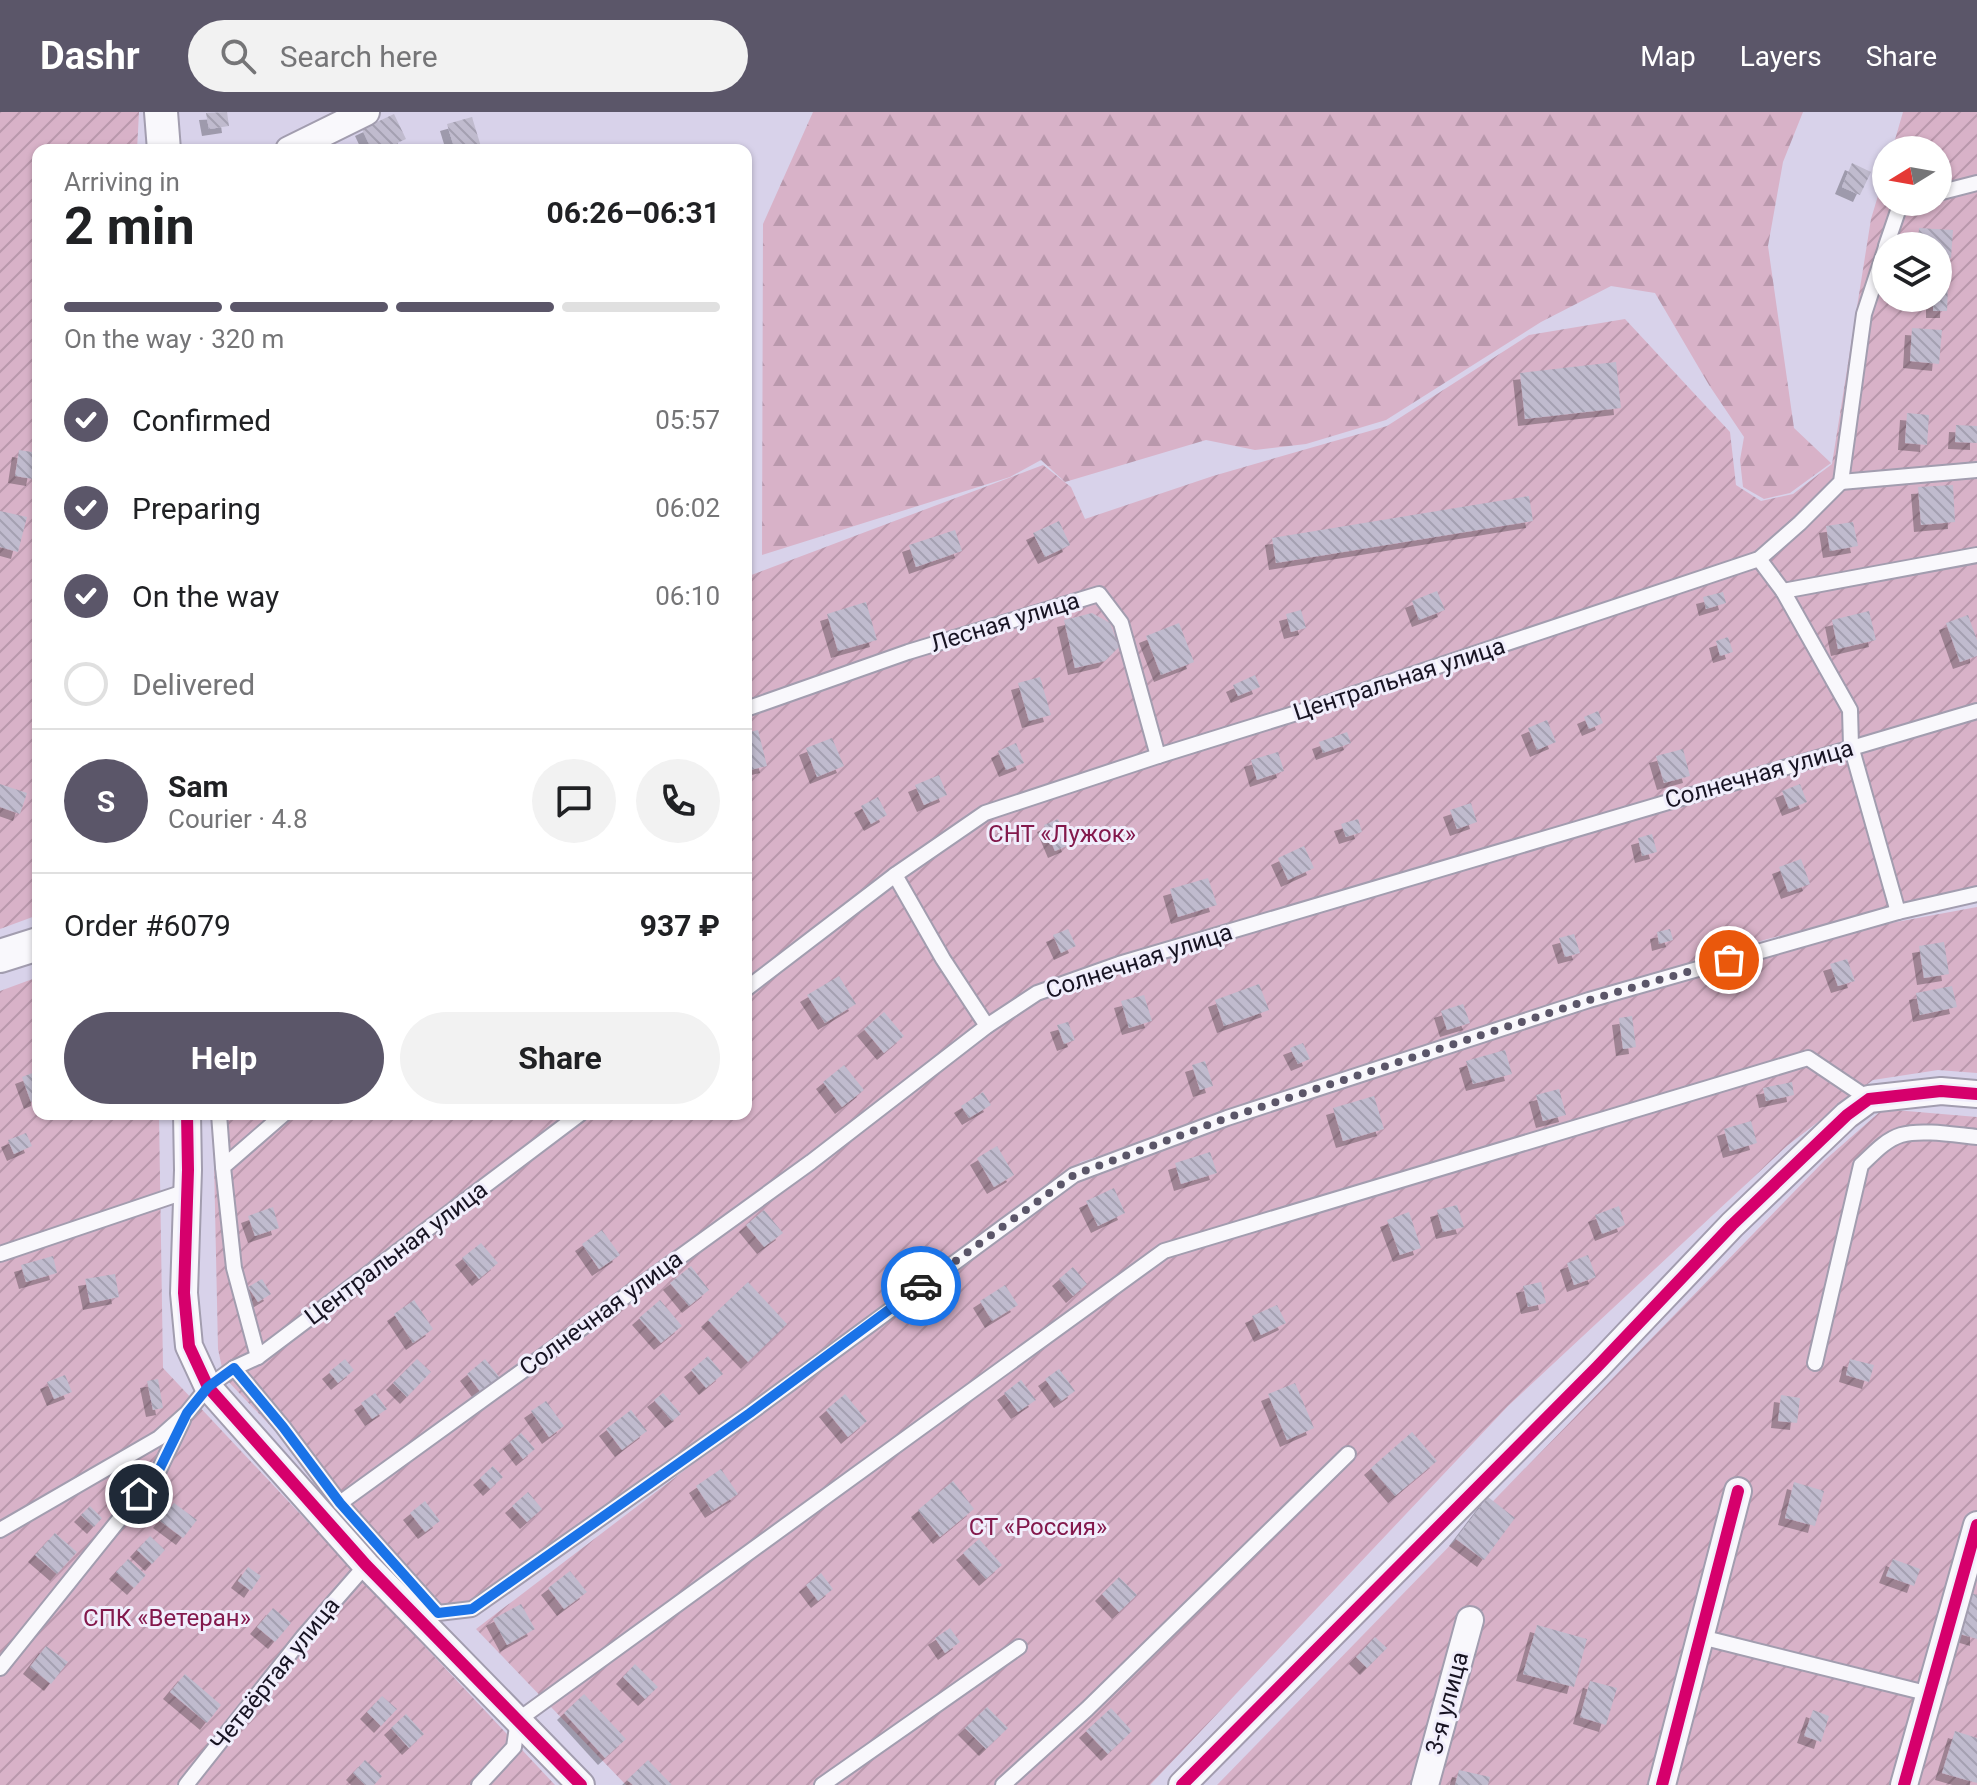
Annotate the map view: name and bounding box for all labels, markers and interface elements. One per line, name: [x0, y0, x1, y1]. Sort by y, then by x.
search box: [188, 20, 748, 92]
text: Dashr: [40, 34, 140, 78]
icon: search: [216, 34, 260, 78]
text: Search here: [280, 39, 438, 74]
text: Map: [1640, 40, 1696, 73]
text: Layers: [1740, 40, 1822, 73]
text: Share: [1866, 40, 1937, 73]
north arrow: [1872, 136, 1952, 216]
map controls: [1872, 136, 1952, 312]
text: Arriving in: [64, 167, 180, 197]
text: 06:26–06:31: [546, 195, 720, 230]
text: 2 min: [64, 196, 195, 257]
button: layers: [1872, 232, 1952, 312]
text: On the way · 320 m: [64, 324, 284, 354]
icon: check: [64, 398, 108, 442]
text: Confirmed: [132, 403, 271, 438]
text: 05:57: [655, 405, 720, 435]
icon: check: [64, 486, 108, 530]
text: Preparing: [132, 491, 261, 526]
text: 06:02: [655, 493, 720, 523]
icon: check: [64, 574, 108, 618]
text: On the way: [132, 579, 279, 614]
text: 06:10: [655, 581, 720, 611]
street label: Лесная улица: [927, 586, 1083, 658]
street label: Центральная улица: [1290, 632, 1508, 726]
text: Delivered: [132, 667, 255, 702]
street label: Солнечная улица: [1662, 734, 1856, 814]
button: chat: [532, 759, 616, 843]
button: phone: [636, 759, 720, 843]
text: Sam: [168, 769, 229, 804]
text: S: [97, 784, 115, 819]
text: Courier · 4.8: [168, 804, 308, 834]
park label: СНТ «Лужок»: [988, 820, 1136, 848]
text: Order #6079: [64, 908, 231, 943]
text: 937 ₽: [640, 908, 720, 943]
street label: Солнечная улица: [1042, 918, 1236, 1004]
pin: [1695, 926, 1763, 994]
icon: bag: [1707, 938, 1751, 982]
button: Help: [64, 1012, 384, 1104]
button: Share: [400, 1012, 720, 1104]
street label: Центральная улица: [299, 1175, 493, 1331]
street label: Солнечная улица: [514, 1245, 688, 1381]
courier: [881, 1246, 961, 1326]
icon: car: [899, 1264, 943, 1308]
pin: [105, 1460, 173, 1528]
icon: home: [117, 1472, 161, 1516]
park label: СТ «Россия»: [969, 1513, 1107, 1541]
street label: Четвёртая улица: [205, 1592, 345, 1756]
park label: СПК «Ветеран»: [83, 1604, 251, 1632]
street label: 3-я улица: [1420, 1649, 1474, 1757]

